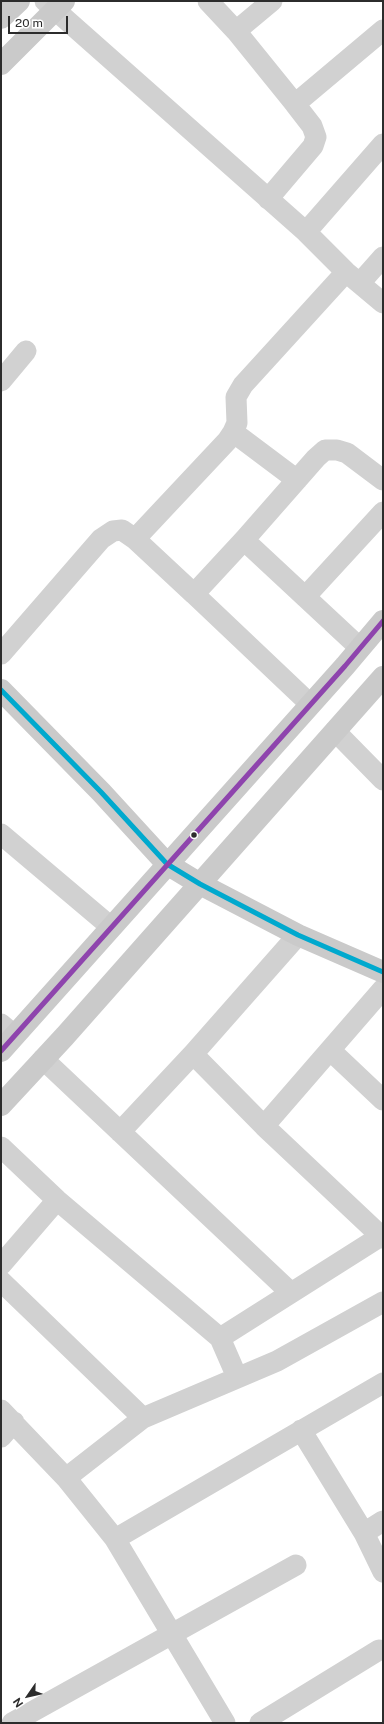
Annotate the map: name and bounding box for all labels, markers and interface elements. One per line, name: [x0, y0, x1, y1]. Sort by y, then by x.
scale bar: [10, 8, 70, 34]
text: 20 m: [15, 16, 43, 30]
unlabelled marker: [189, 830, 199, 840]
north arrow: [8, 1676, 48, 1716]
text: N: [11, 1696, 25, 1710]

